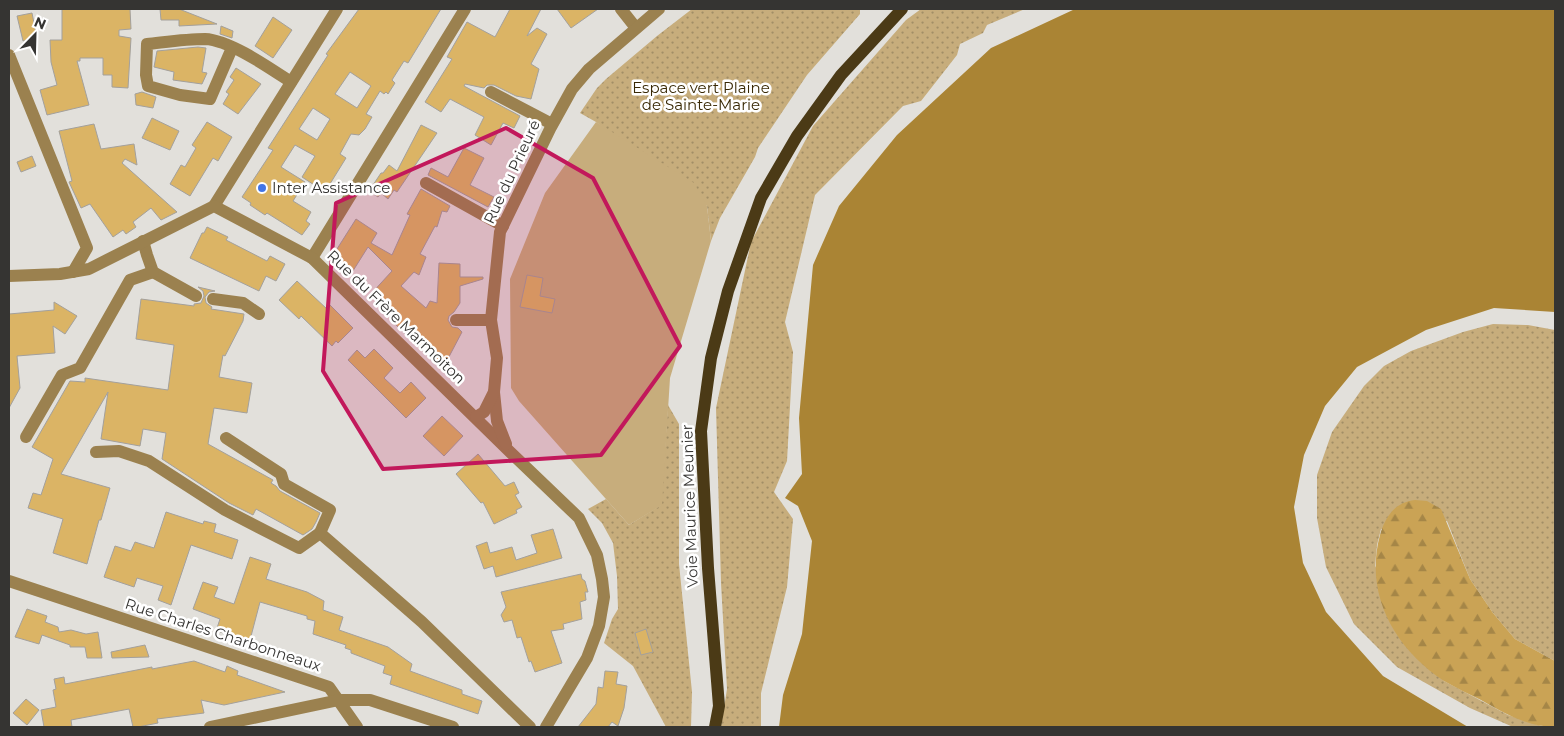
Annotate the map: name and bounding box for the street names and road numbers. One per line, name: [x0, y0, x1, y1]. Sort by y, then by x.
street label: Rue du Prieuré: [479, 117, 544, 227]
street label: Rue du Frère Marmoiton: [323, 246, 469, 388]
street label: Voie Maurice Meunier: [677, 424, 702, 588]
street label: Rue Charles Charbonneaux: [123, 594, 324, 675]

